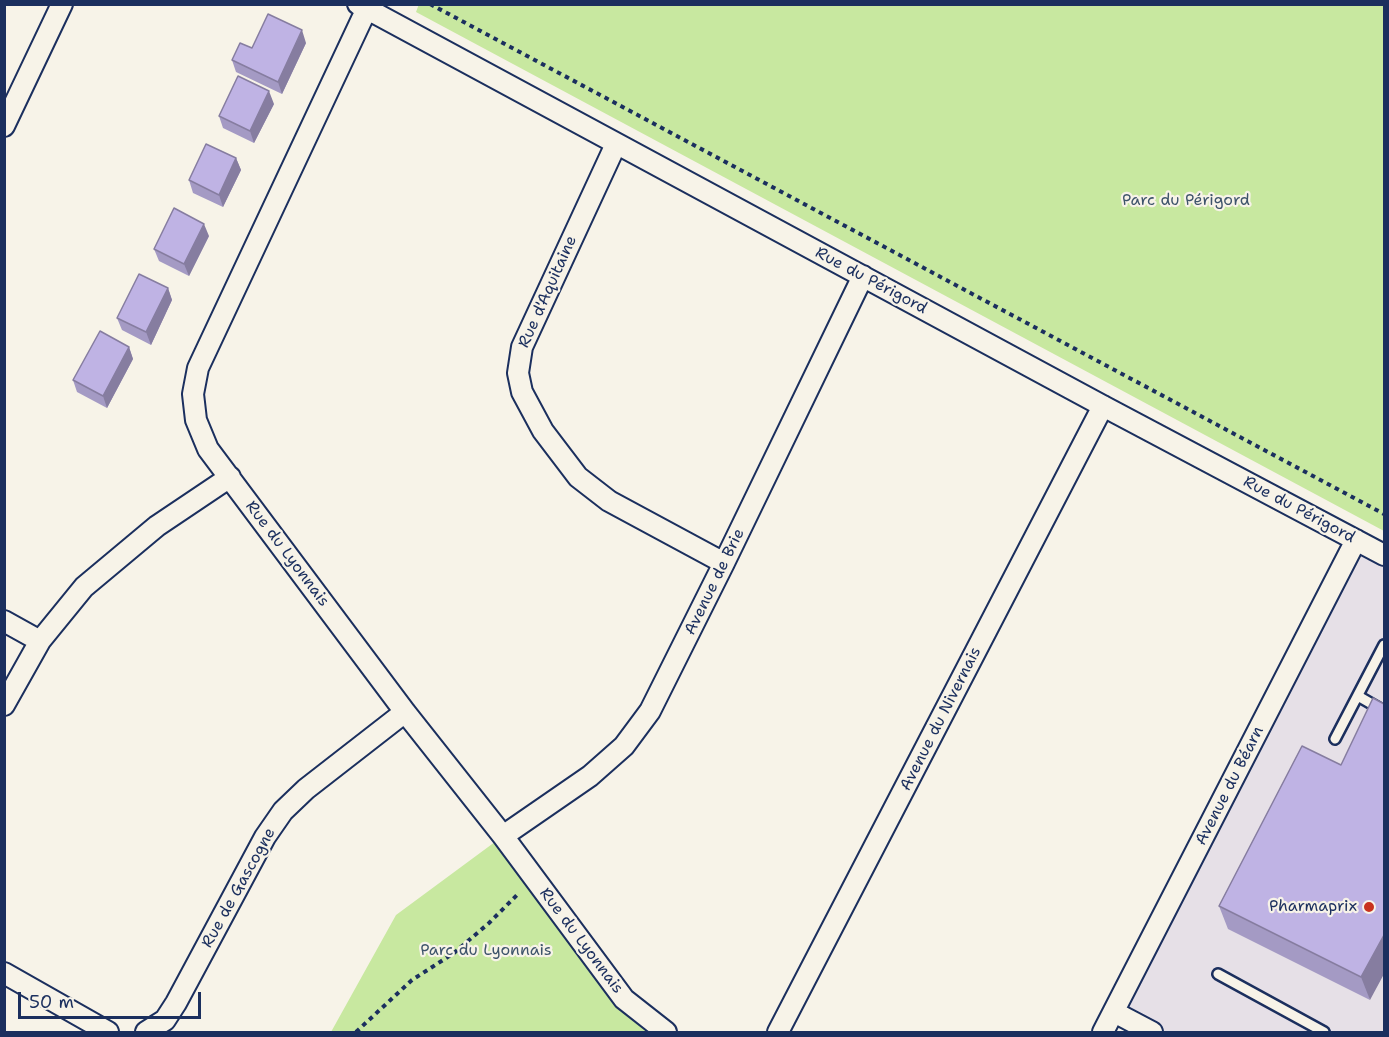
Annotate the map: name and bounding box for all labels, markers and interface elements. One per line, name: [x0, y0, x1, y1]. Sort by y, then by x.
park label: Parc du Périgord: [1122, 191, 1250, 211]
street label: Rue d'Aquitaine: [515, 233, 581, 351]
street label: Rue du Périgord: [812, 243, 930, 319]
street label: Rue du Périgord: [1240, 472, 1358, 548]
street label: Rue du Lyonnais: [241, 497, 333, 611]
street label: Avenue de Brie: [681, 526, 749, 638]
street label: Avenue du Nivernais: [896, 644, 986, 794]
street label: Avenue du Béarn: [1192, 723, 1268, 849]
street label: Rue de Gascogne: [198, 825, 280, 951]
street label: Rue du Lyonnais: [535, 884, 627, 998]
place label: Pharmaprix: [1269, 897, 1357, 917]
marker: Pharmaprix: [1362, 900, 1376, 914]
park label: Parc du Lyonnais: [420, 941, 552, 961]
scale bar: [21, 980, 204, 1018]
text: 50 m: [29, 990, 74, 1014]

